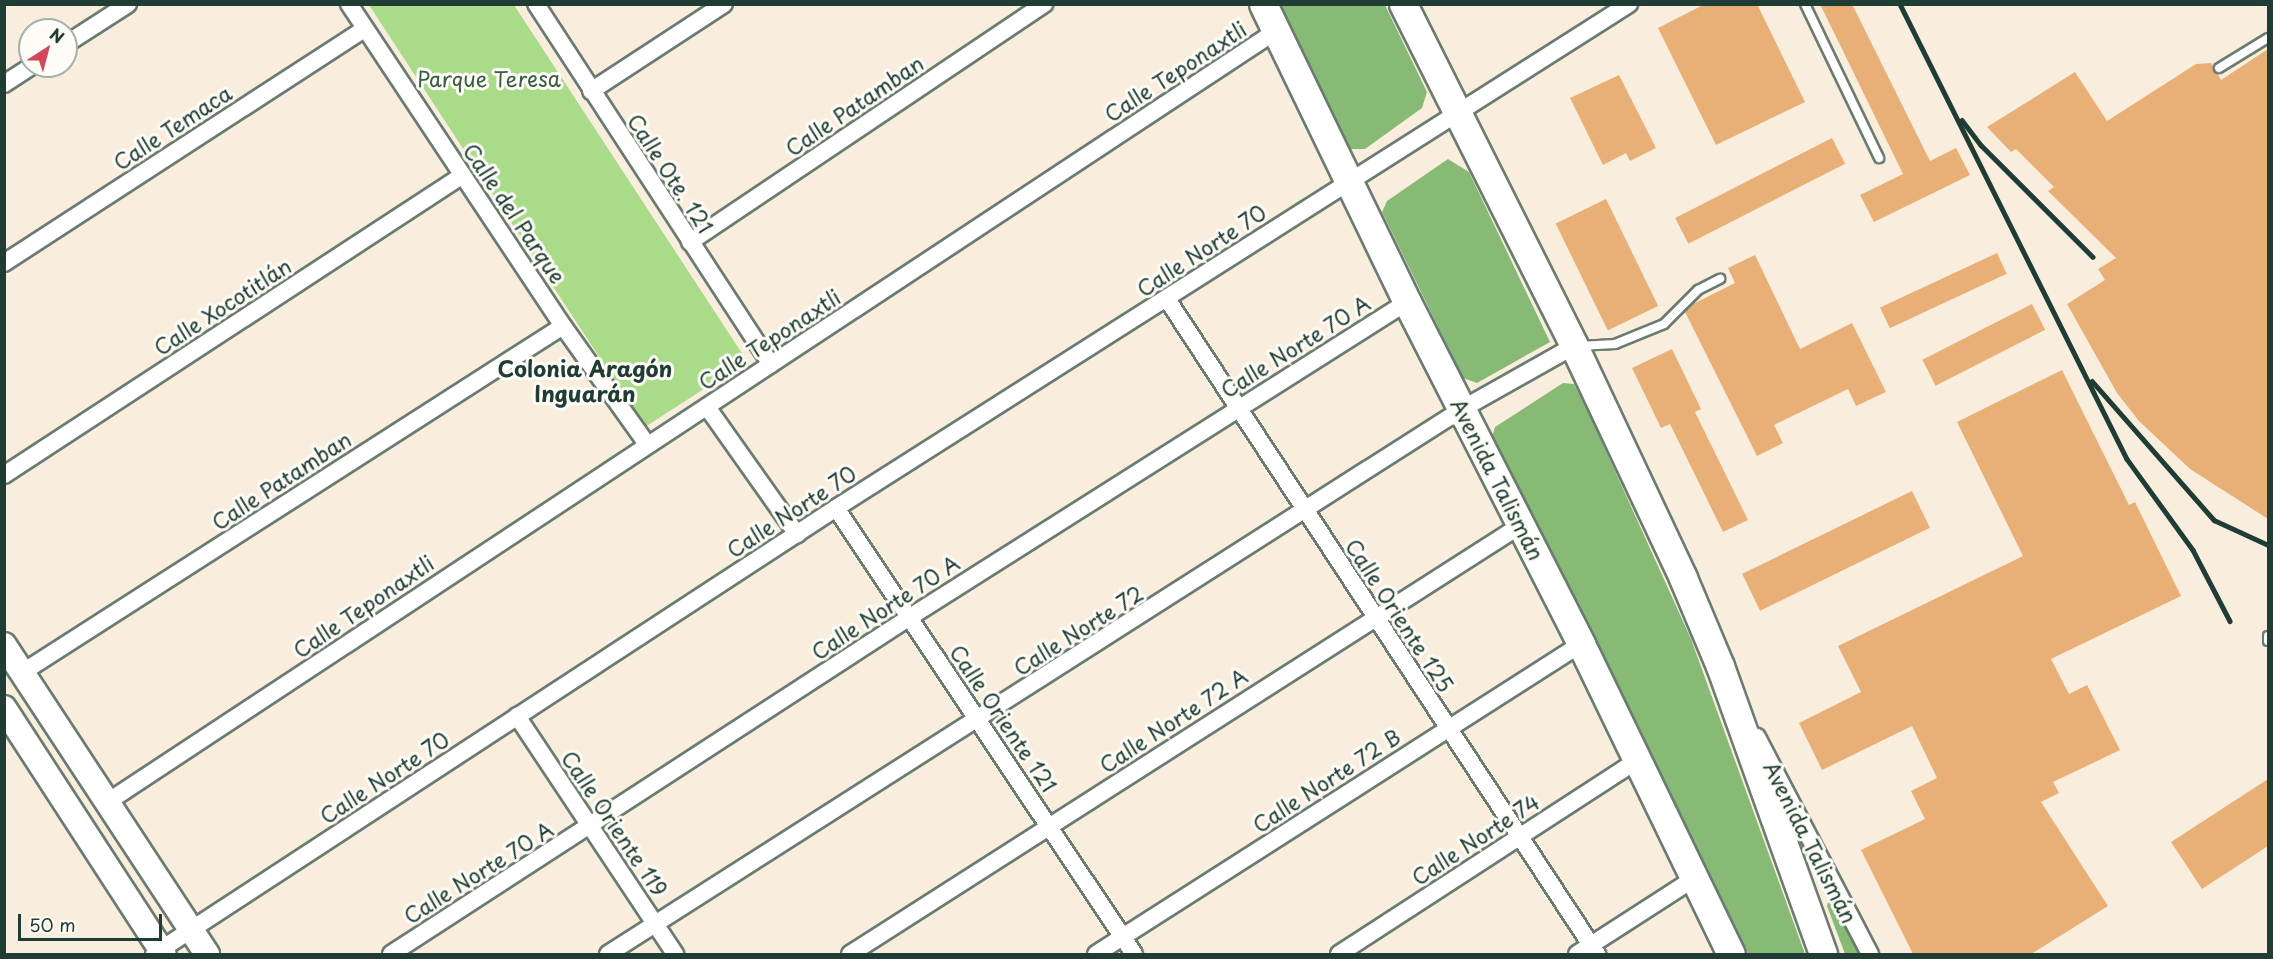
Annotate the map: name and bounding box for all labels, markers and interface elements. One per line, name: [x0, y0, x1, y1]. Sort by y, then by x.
street label: Calle Teponaxtli: [1099, 16, 1251, 126]
north arrow: [18, 18, 78, 78]
text: N: [45, 22, 70, 48]
street label: Calle Patamban: [780, 49, 928, 161]
park label: Parque Teresa: [417, 65, 561, 91]
street label: Calle Temaca: [109, 80, 235, 174]
street label: Calle Ote. 121: [623, 108, 719, 238]
street label: Calle del Parque: [459, 138, 571, 288]
street label: Calle Norte 70: [1132, 199, 1270, 301]
street label: Calle Xocotitlán: [148, 252, 296, 360]
street label: Calle Teponaxtli: [693, 284, 845, 394]
street label: Calle Norte 70 A: [1215, 290, 1375, 402]
district label: Colonia Aragón Inguarán: [498, 354, 672, 406]
street label: Avenida Talismán: [1446, 394, 1550, 564]
street label: Calle Patamban: [206, 425, 356, 535]
street label: Calle Norte 70: [722, 460, 860, 562]
street label: Calle Oriente 125: [1341, 534, 1459, 696]
street label: Calle Teponaxtli: [288, 550, 438, 662]
street label: Calle Norte 70 A: [806, 550, 964, 664]
street label: Calle Norte 72: [1008, 580, 1148, 680]
street label: Calle Oriente 121: [945, 640, 1063, 796]
street label: Calle Norte 72 A: [1094, 663, 1252, 777]
street label: Calle Norte 72 B: [1248, 723, 1404, 837]
street label: Calle Norte 70: [315, 726, 453, 828]
street label: Calle Oriente 119: [557, 746, 673, 900]
street label: Avenida Talismán: [1759, 757, 1863, 927]
street label: Calle Norte 74: [1407, 788, 1543, 890]
street label: Calle Norte 70 A: [398, 816, 558, 928]
scale bar: [21, 902, 165, 940]
text: 50 m: [29, 911, 76, 938]

